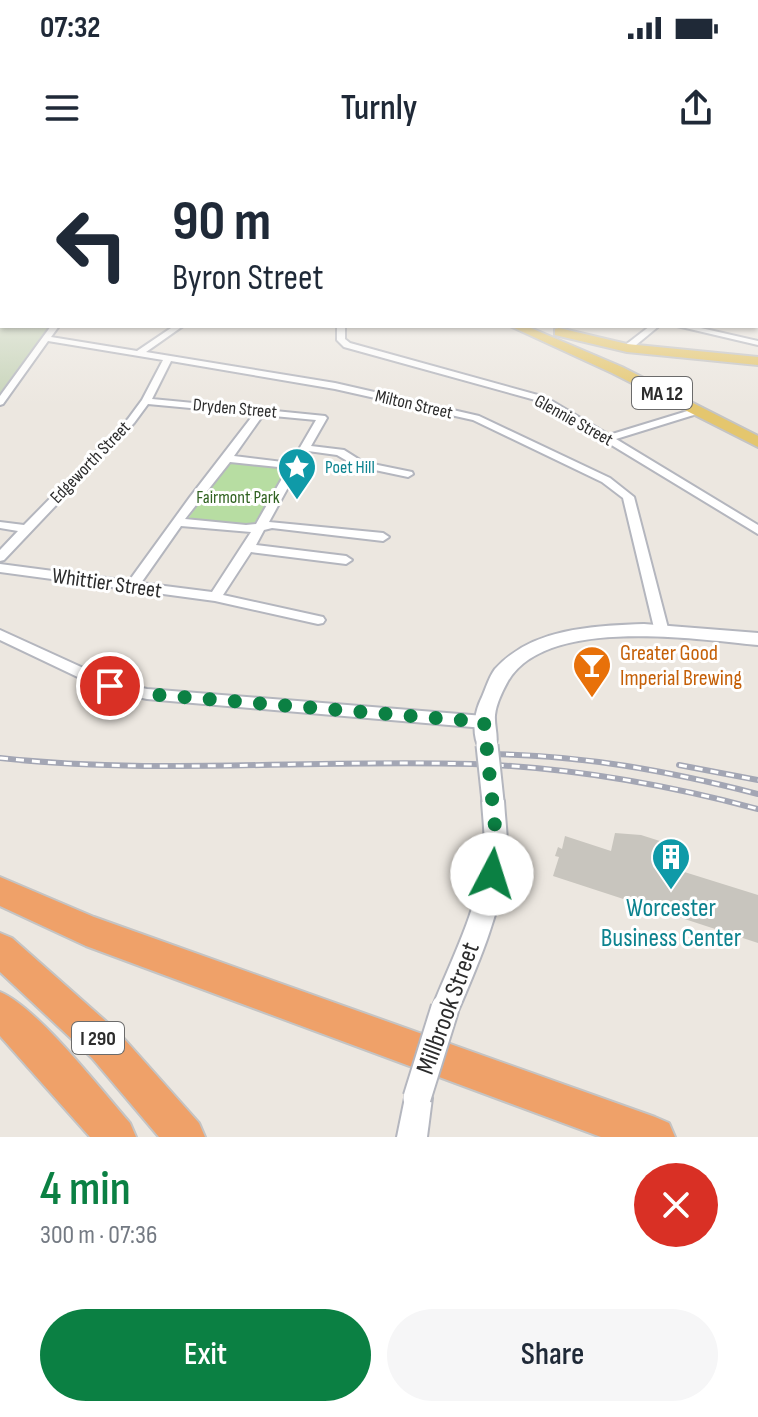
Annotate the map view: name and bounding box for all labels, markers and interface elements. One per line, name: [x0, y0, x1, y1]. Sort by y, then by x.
text: 07:32: [40, 10, 101, 46]
icon: menu: [40, 86, 84, 130]
icon: share: [674, 86, 718, 130]
text: Turnly: [341, 87, 417, 130]
text: 90 m: [172, 189, 271, 256]
icon: left: [40, 192, 144, 296]
text: Byron Street: [172, 257, 323, 300]
road number: MA 12: [632, 377, 692, 409]
street label: Milton Street: [373, 385, 455, 424]
street label: Glennie Street: [531, 390, 617, 451]
street label: Dryden Street: [192, 394, 278, 423]
street label: Edgeworth Street: [46, 417, 135, 508]
place icon: Poet Hill: [276, 446, 318, 501]
place label: Poet Hill: [325, 457, 375, 478]
park label: Fairmont Park: [196, 487, 280, 508]
street label: Whittier Street: [50, 562, 164, 605]
place label: Greater Good Imperial Brewing: [620, 640, 742, 692]
bar icon: Greater Good Imperial Brewing: [571, 644, 613, 699]
pin: [76, 652, 144, 720]
icon: arrive: [88, 664, 132, 708]
position arrow: [450, 832, 534, 916]
building icon: Worcester Business Center: [650, 836, 692, 891]
place label: Worcester Business Center: [601, 893, 742, 954]
street label: Millbrook Street: [410, 938, 487, 1079]
road number: I 290: [72, 1022, 124, 1054]
text: 4 min: [40, 1161, 131, 1218]
button: close: [634, 1163, 718, 1247]
text: 300 m · 07:36: [40, 1220, 157, 1251]
button: Exit: [40, 1309, 371, 1401]
button: Share: [387, 1309, 718, 1401]

